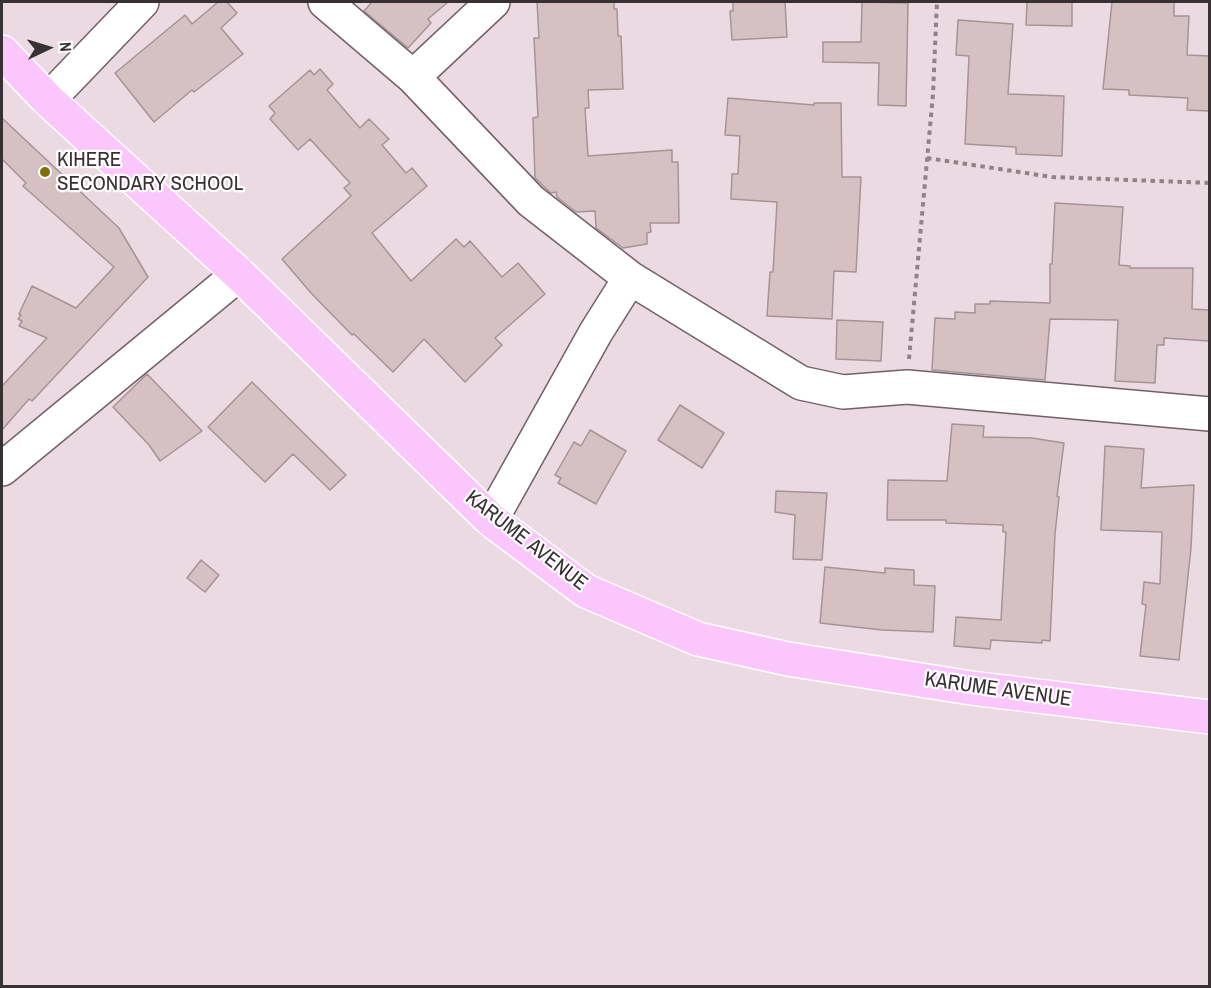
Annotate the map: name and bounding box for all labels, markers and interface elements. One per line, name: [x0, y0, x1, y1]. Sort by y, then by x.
north arrow: [18, 18, 78, 78]
text: N: [55, 41, 77, 52]
place label: KIHERE SECONDARY SCHOOL: [57, 147, 243, 197]
marker: KIHERE SECONDARY SCHOOL: [38, 165, 52, 179]
street label: KARUME AVENUE: [460, 486, 592, 596]
street label: KARUME AVENUE: [923, 667, 1073, 713]

